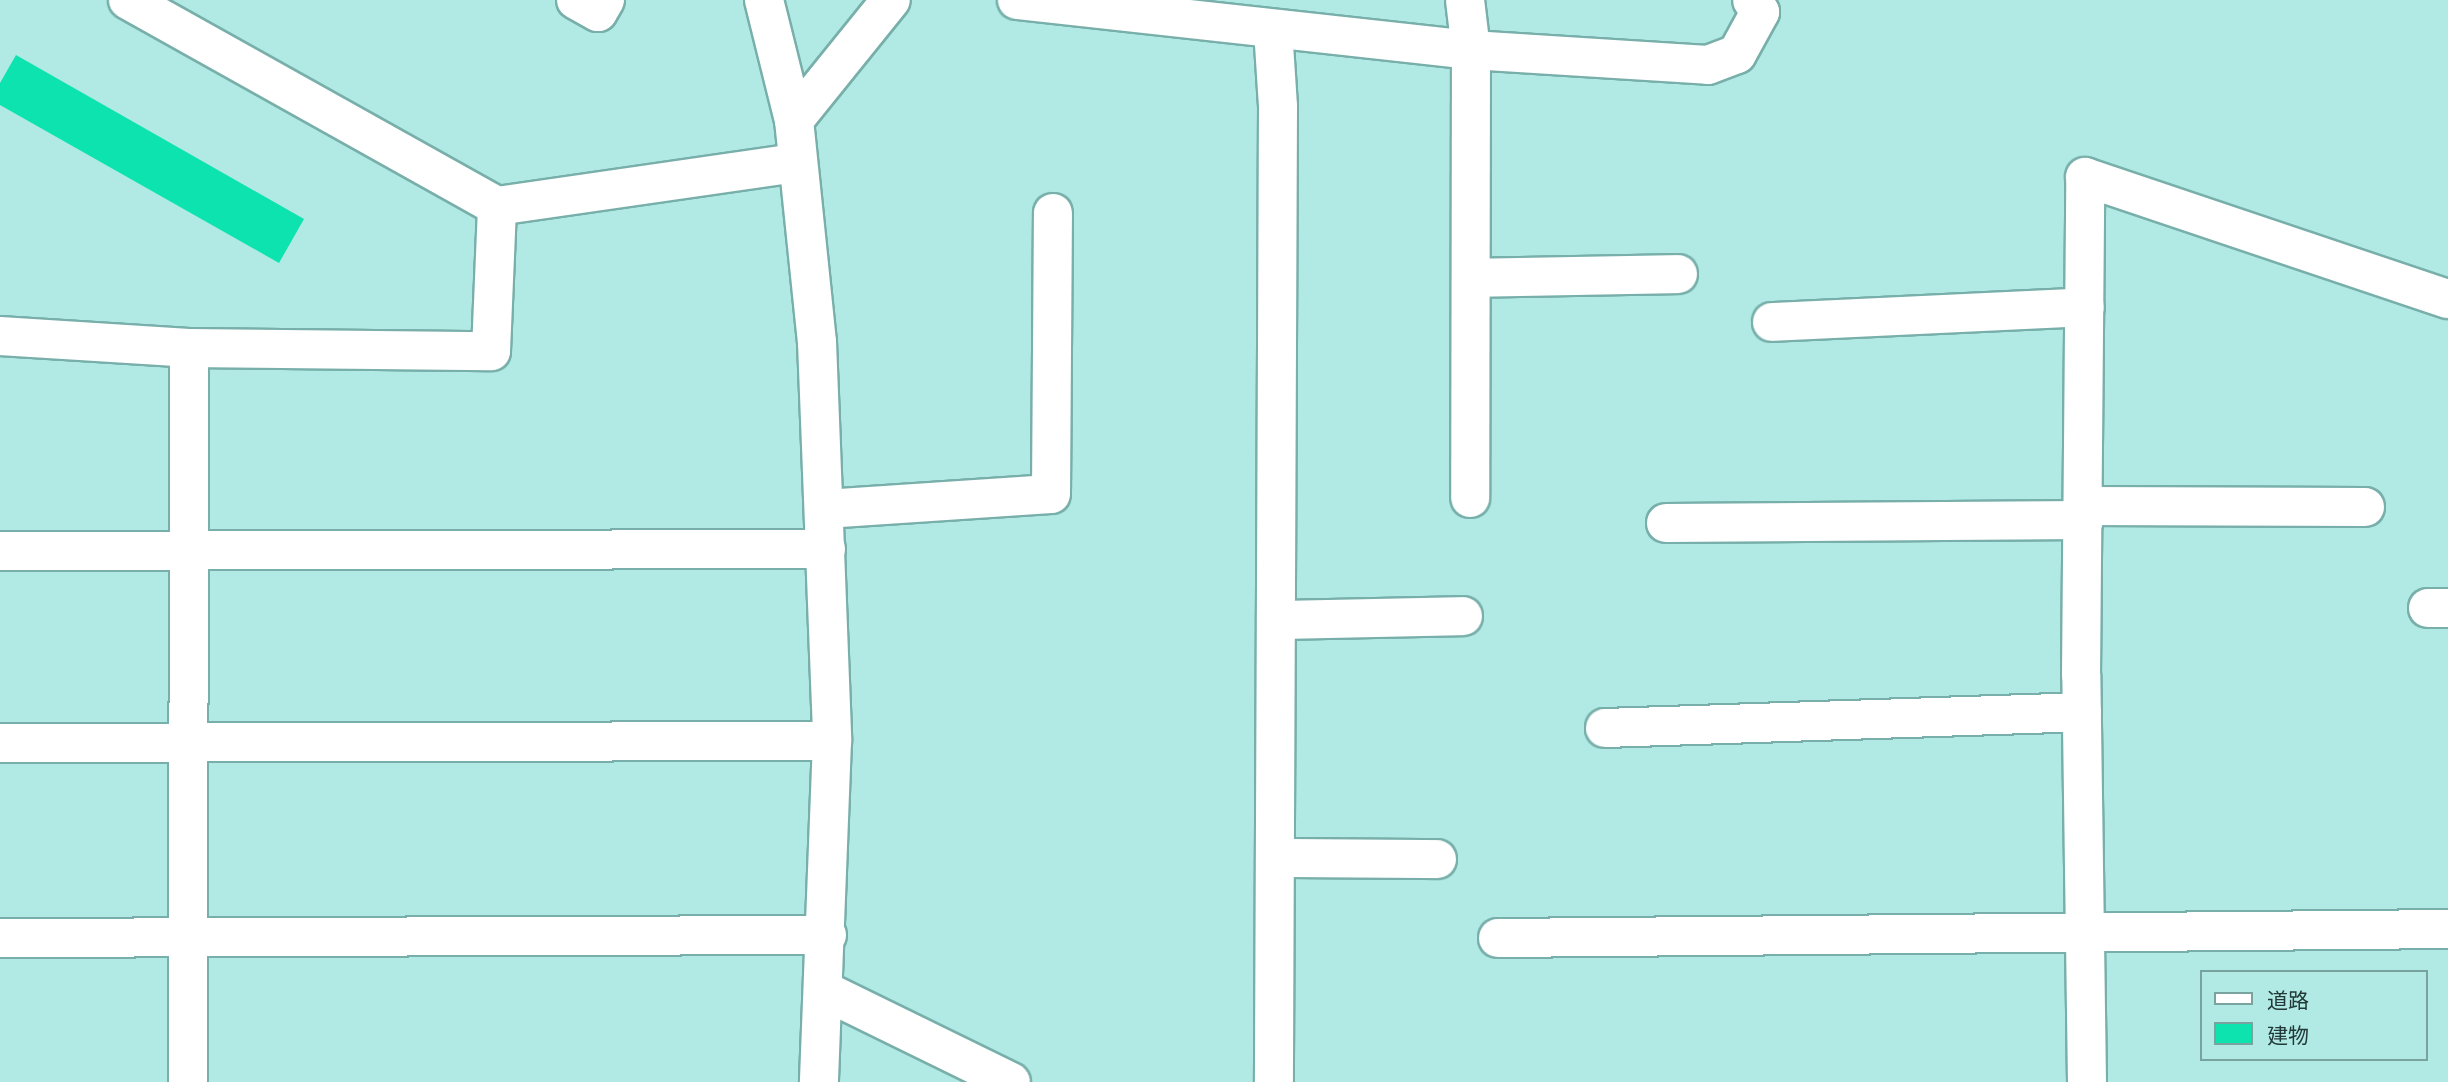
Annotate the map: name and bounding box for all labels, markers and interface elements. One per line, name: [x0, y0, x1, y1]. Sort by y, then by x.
legend: [2200, 970, 2427, 1061]
text: 道路: [2267, 989, 2309, 1014]
text: 建物: [2267, 1024, 2309, 1049]

